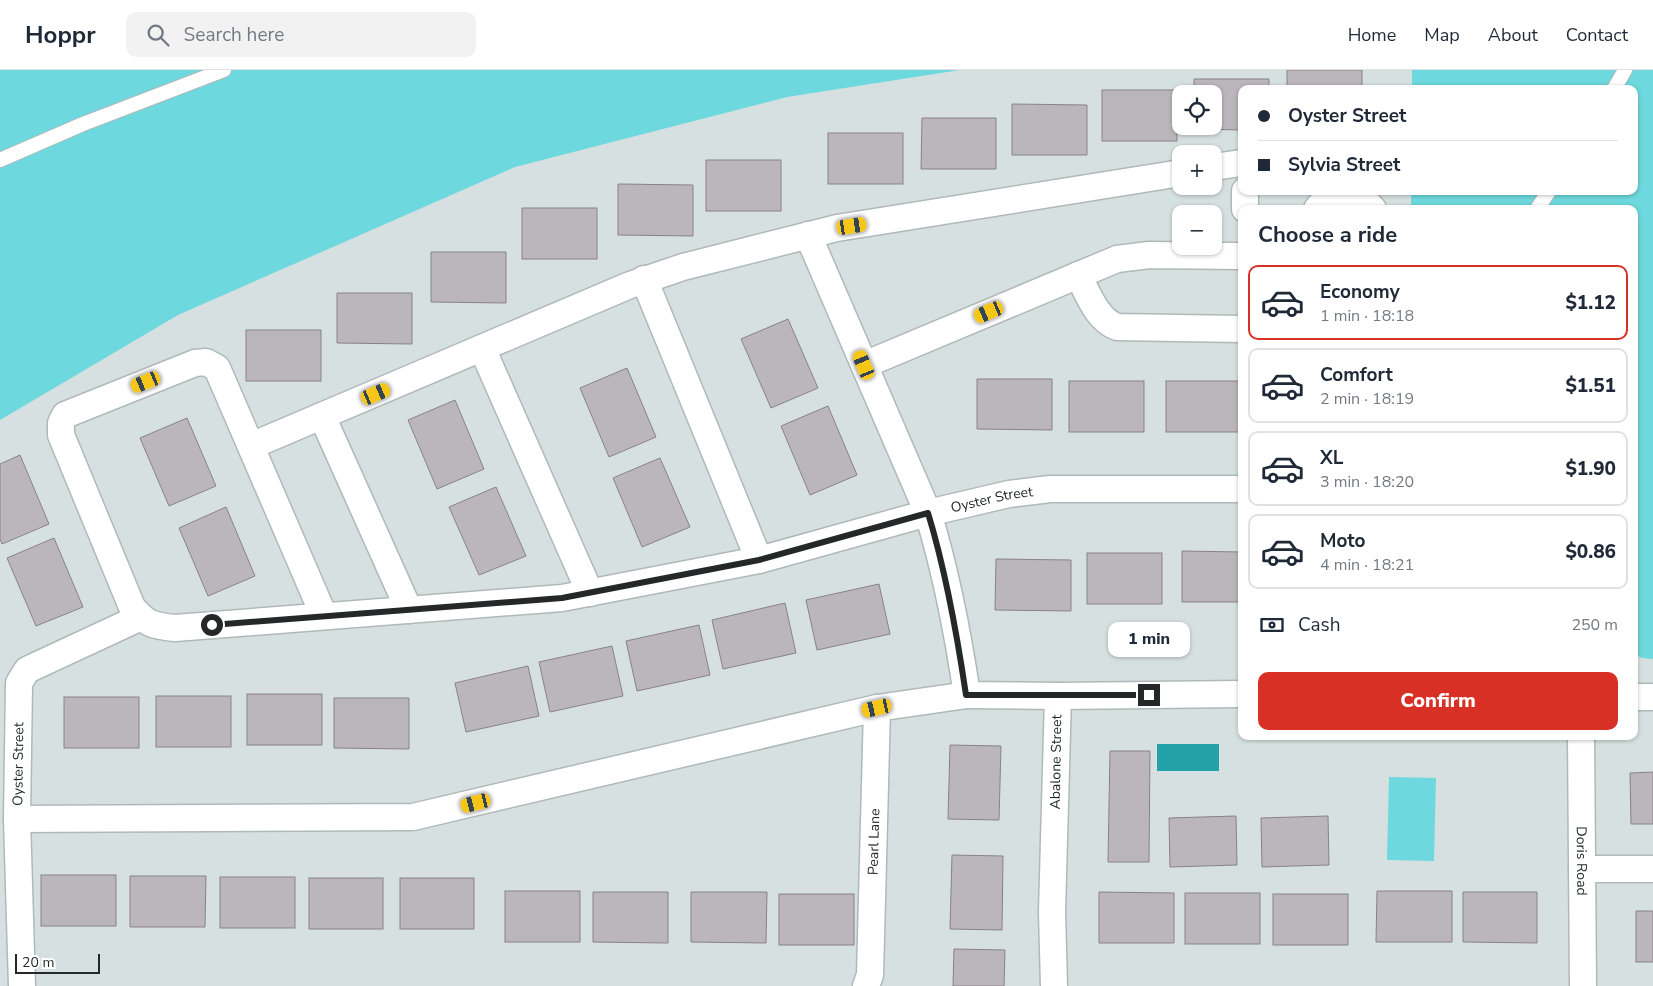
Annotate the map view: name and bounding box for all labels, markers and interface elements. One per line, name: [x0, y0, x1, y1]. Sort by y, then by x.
search box: [126, 12, 476, 57]
text: Hoppr: [25, 19, 96, 51]
icon: search: [144, 21, 172, 49]
text: Search here: [184, 22, 284, 48]
text: Home: [1348, 23, 1396, 47]
text: Map: [1424, 23, 1460, 47]
text: About: [1488, 23, 1538, 47]
text: Contact: [1566, 23, 1628, 47]
map controls: [1172, 85, 1222, 255]
button: locate: [1172, 85, 1222, 135]
text: Oyster Street: [1288, 103, 1406, 129]
button: +: [1172, 145, 1222, 195]
text: Sylvia Street: [1288, 152, 1400, 178]
button: −: [1172, 205, 1222, 255]
car: [836, 216, 867, 236]
text: Choose a ride: [1258, 220, 1397, 250]
text: Economy: [1320, 279, 1400, 305]
icon: car: [1260, 280, 1305, 325]
text: $1.12: [1565, 290, 1616, 316]
car: [972, 299, 1005, 325]
text: 1 min · 18:18: [1320, 305, 1414, 327]
car: [851, 348, 876, 382]
text: Comfort: [1320, 362, 1393, 388]
icon: car: [1260, 363, 1305, 408]
car: [129, 369, 162, 395]
text: $1.51: [1565, 373, 1616, 399]
car: [359, 381, 392, 407]
text: 2 min · 18:19: [1320, 388, 1414, 410]
text: XL: [1320, 445, 1343, 471]
icon: car: [1260, 446, 1305, 491]
text: $1.90: [1565, 456, 1616, 482]
text: 3 min · 18:20: [1320, 471, 1414, 493]
street label: Oyster Street: [949, 482, 1034, 517]
text: Moto: [1320, 528, 1366, 554]
icon: car: [1260, 529, 1305, 574]
text: $0.86: [1565, 539, 1616, 565]
text: 4 min · 18:21: [1320, 554, 1414, 576]
icon: cash: [1258, 611, 1286, 639]
text: Cash: [1298, 612, 1340, 638]
route start: [201, 614, 223, 636]
text: 250 m: [1571, 614, 1618, 636]
callout: 1 min: [1108, 622, 1190, 658]
text: 1 min: [1128, 628, 1170, 650]
button: Confirm: [1258, 672, 1618, 730]
route end: [1138, 684, 1160, 706]
car: [860, 697, 893, 719]
street label: Abalone Street: [1046, 714, 1066, 810]
street label: Oyster Street: [8, 722, 28, 806]
car: [459, 792, 492, 814]
street label: Pearl Lane: [863, 808, 884, 875]
street label: Doris Road: [1572, 826, 1592, 896]
scale bar: [15, 951, 100, 974]
text: 20 m: [22, 953, 54, 972]

